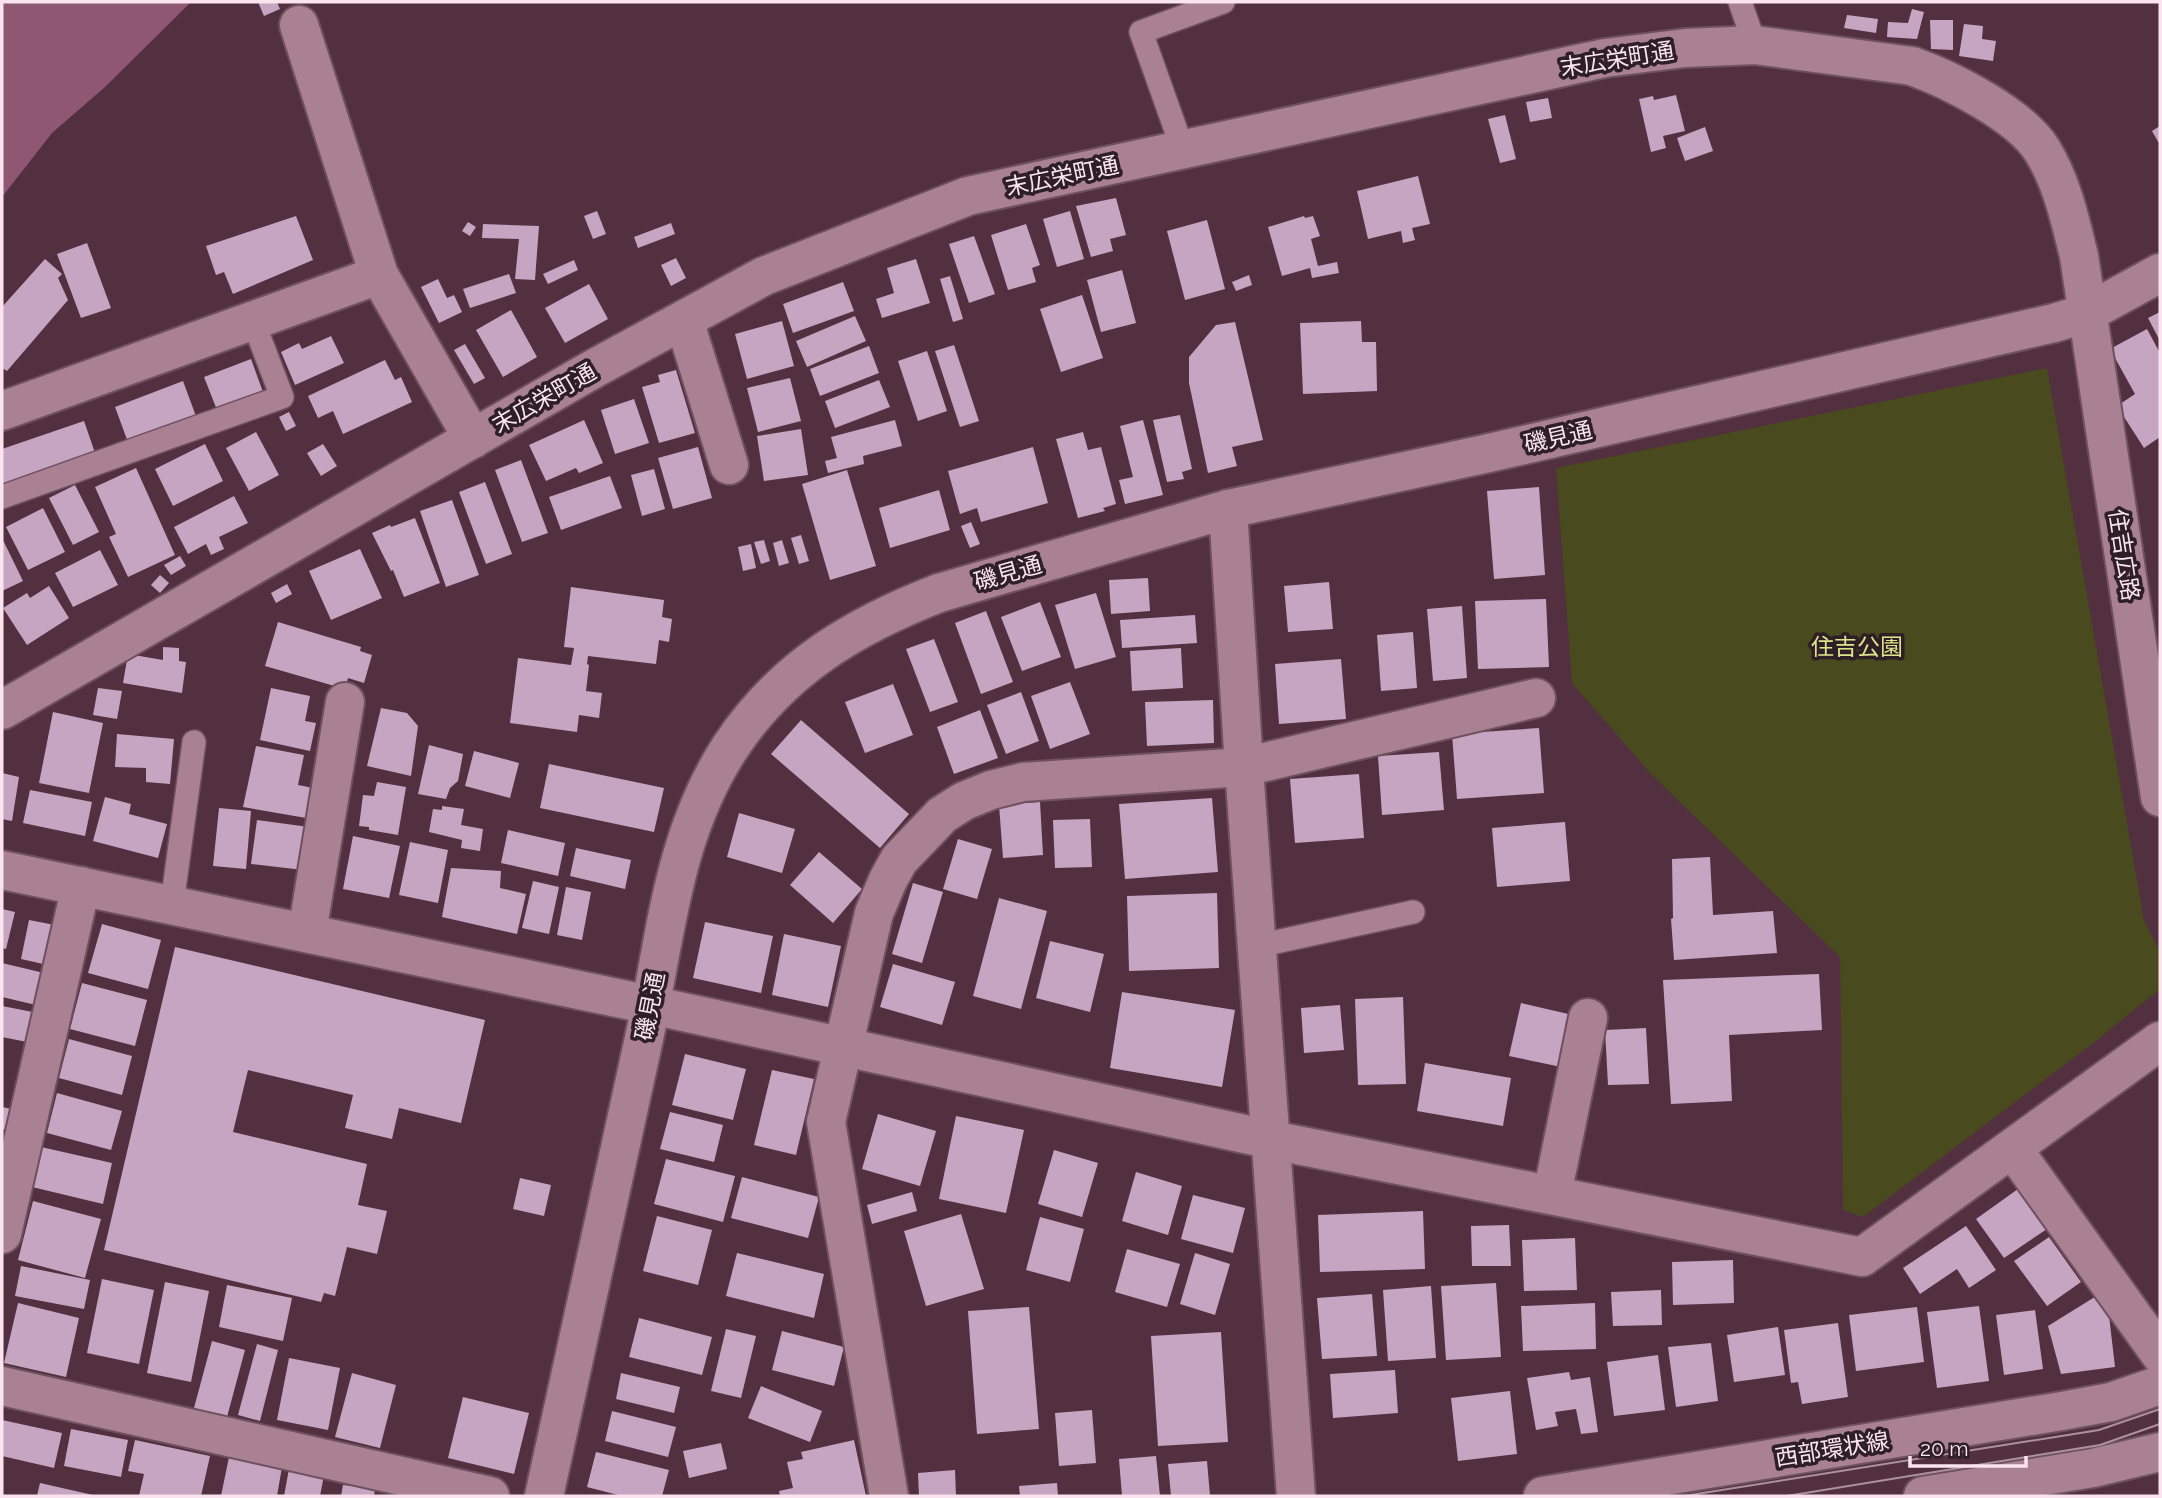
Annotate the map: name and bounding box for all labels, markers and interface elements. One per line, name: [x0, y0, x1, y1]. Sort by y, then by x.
street label: 末広栄町通: [1558, 36, 1676, 81]
street label: 末広栄町通: [1003, 150, 1121, 201]
street label: 末広栄町通: [487, 357, 600, 438]
street label: 磯見通: [1521, 416, 1595, 457]
street label: 住吉広路: [2104, 507, 2145, 602]
street label: 磯見通: [971, 550, 1045, 595]
park label: 住吉公園: [1811, 633, 1903, 660]
street label: 磯見通: [630, 969, 669, 1042]
scale bar: [1910, 1424, 2025, 1468]
street label: 西部環状線: [1773, 1426, 1891, 1471]
text: 20 m: [1920, 1436, 1968, 1461]

